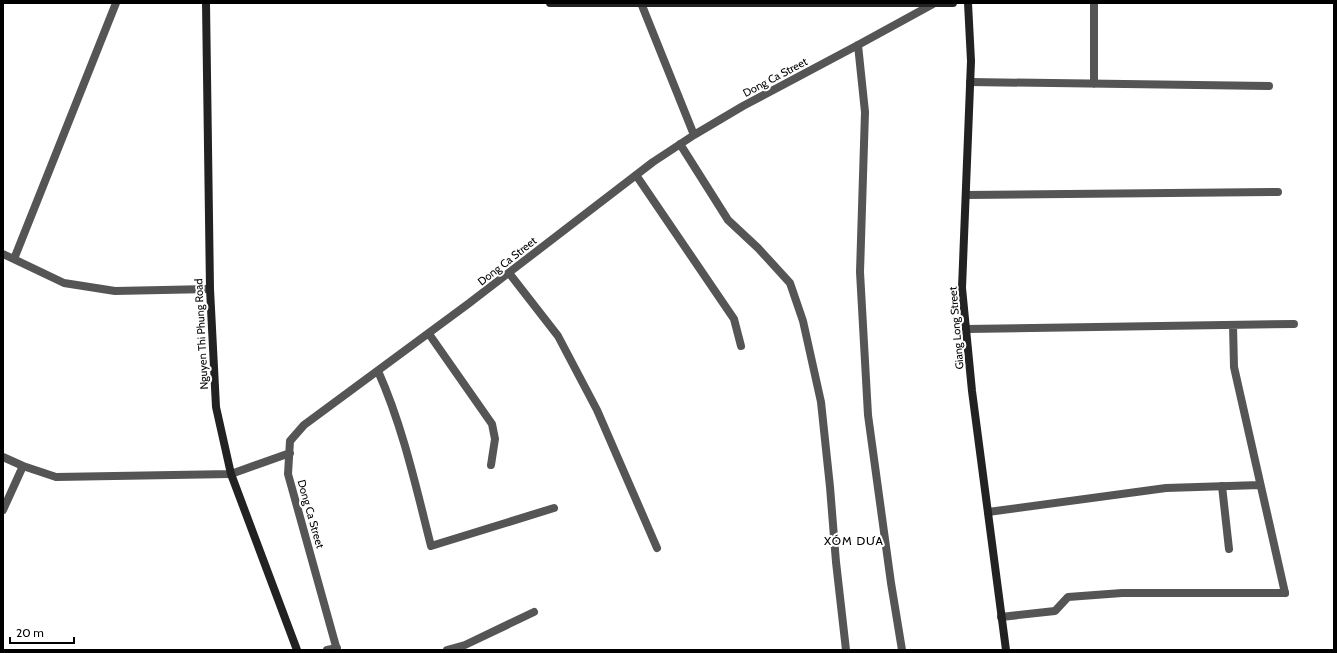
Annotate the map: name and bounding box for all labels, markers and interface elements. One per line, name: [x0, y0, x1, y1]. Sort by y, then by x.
street label: Dong Ca Street: [740, 54, 810, 100]
street label: Dong Ca Street: [475, 233, 539, 288]
street label: Nguyen Thi Phung Road: [191, 278, 211, 390]
street label: Giang Long Street: [945, 286, 967, 370]
street label: Dong Ca Street: [295, 478, 328, 550]
district label: XÓM DƯA: [824, 533, 884, 548]
scale bar: [10, 619, 74, 645]
text: 20 m: [16, 625, 44, 640]

